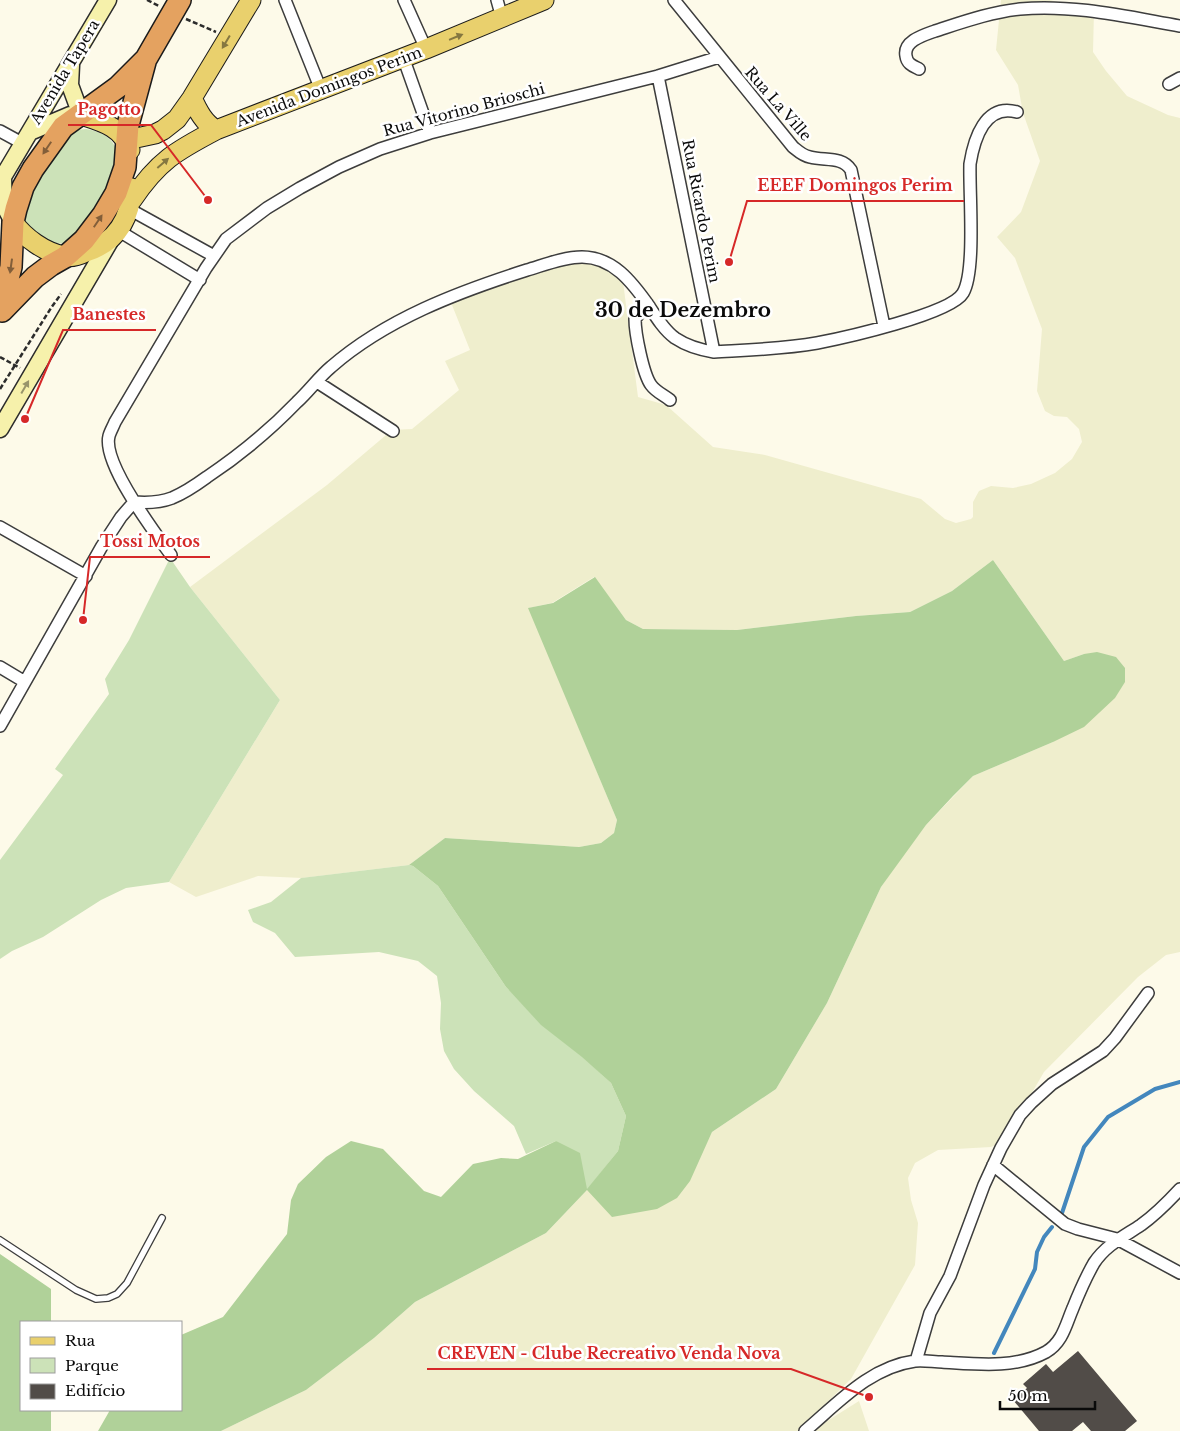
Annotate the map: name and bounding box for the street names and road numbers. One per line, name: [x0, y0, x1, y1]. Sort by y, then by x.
street label: Avenida Tapera: [25, 15, 104, 128]
street label: Avenida Domingos Perim: [232, 42, 424, 131]
street label: Rua La Ville: [741, 63, 816, 145]
street label: Rua Vitorino Brioschi: [381, 79, 547, 140]
street label: Rua Ricardo Perim: [678, 138, 725, 284]

